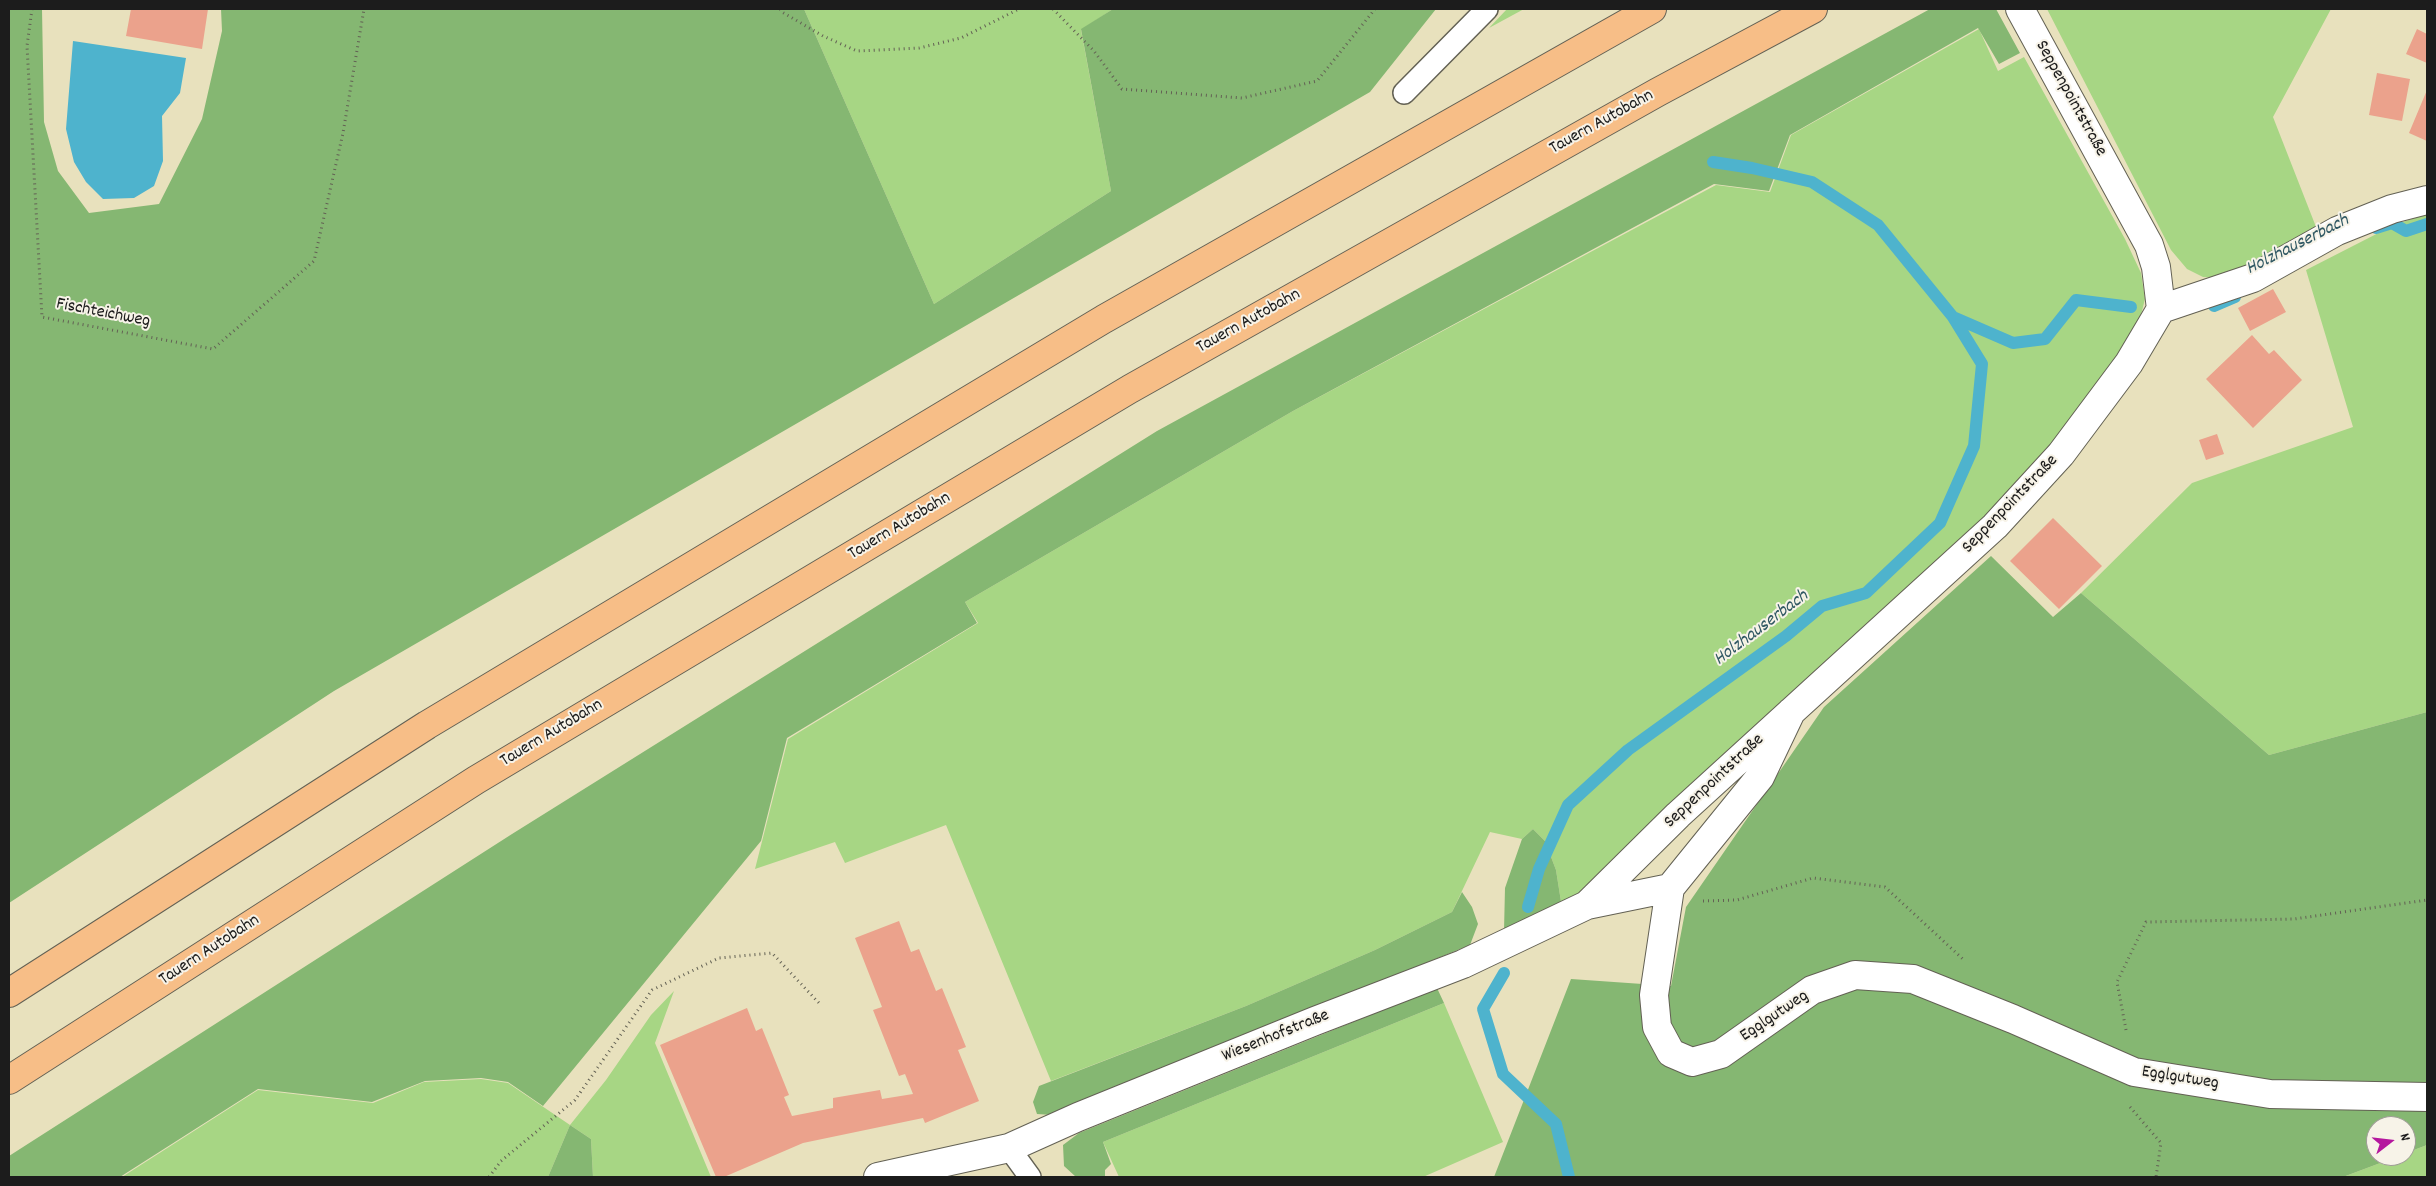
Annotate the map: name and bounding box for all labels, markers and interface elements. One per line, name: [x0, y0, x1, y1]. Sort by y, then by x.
street label: Seppenpointstraße: [2029, 37, 2111, 161]
street label: Tauern Autobahn: [1546, 86, 1658, 160]
water label: Holzhauserbach: [2243, 210, 2353, 282]
street label: Tauern Autobahn: [1193, 285, 1305, 359]
street label: Fischteichweg: [54, 294, 152, 334]
street label: Seppenpointstraße: [1958, 451, 2064, 559]
street label: Tauern Autobahn: [845, 488, 955, 566]
water label: Holzhauserbach: [1710, 586, 1814, 672]
street label: Tauern Autobahn: [497, 695, 607, 773]
street label: Seppenpointstraße: [1660, 730, 1770, 834]
street label: Tauern Autobahn: [156, 910, 264, 992]
street label: Egglgutweg: [1737, 986, 1813, 1048]
street label: Wiesenhofstraße: [1219, 1006, 1333, 1068]
street label: Egglgutweg: [2140, 1062, 2220, 1096]
north arrow: [2366, 1116, 2416, 1166]
text: N: [2394, 1131, 2415, 1143]

